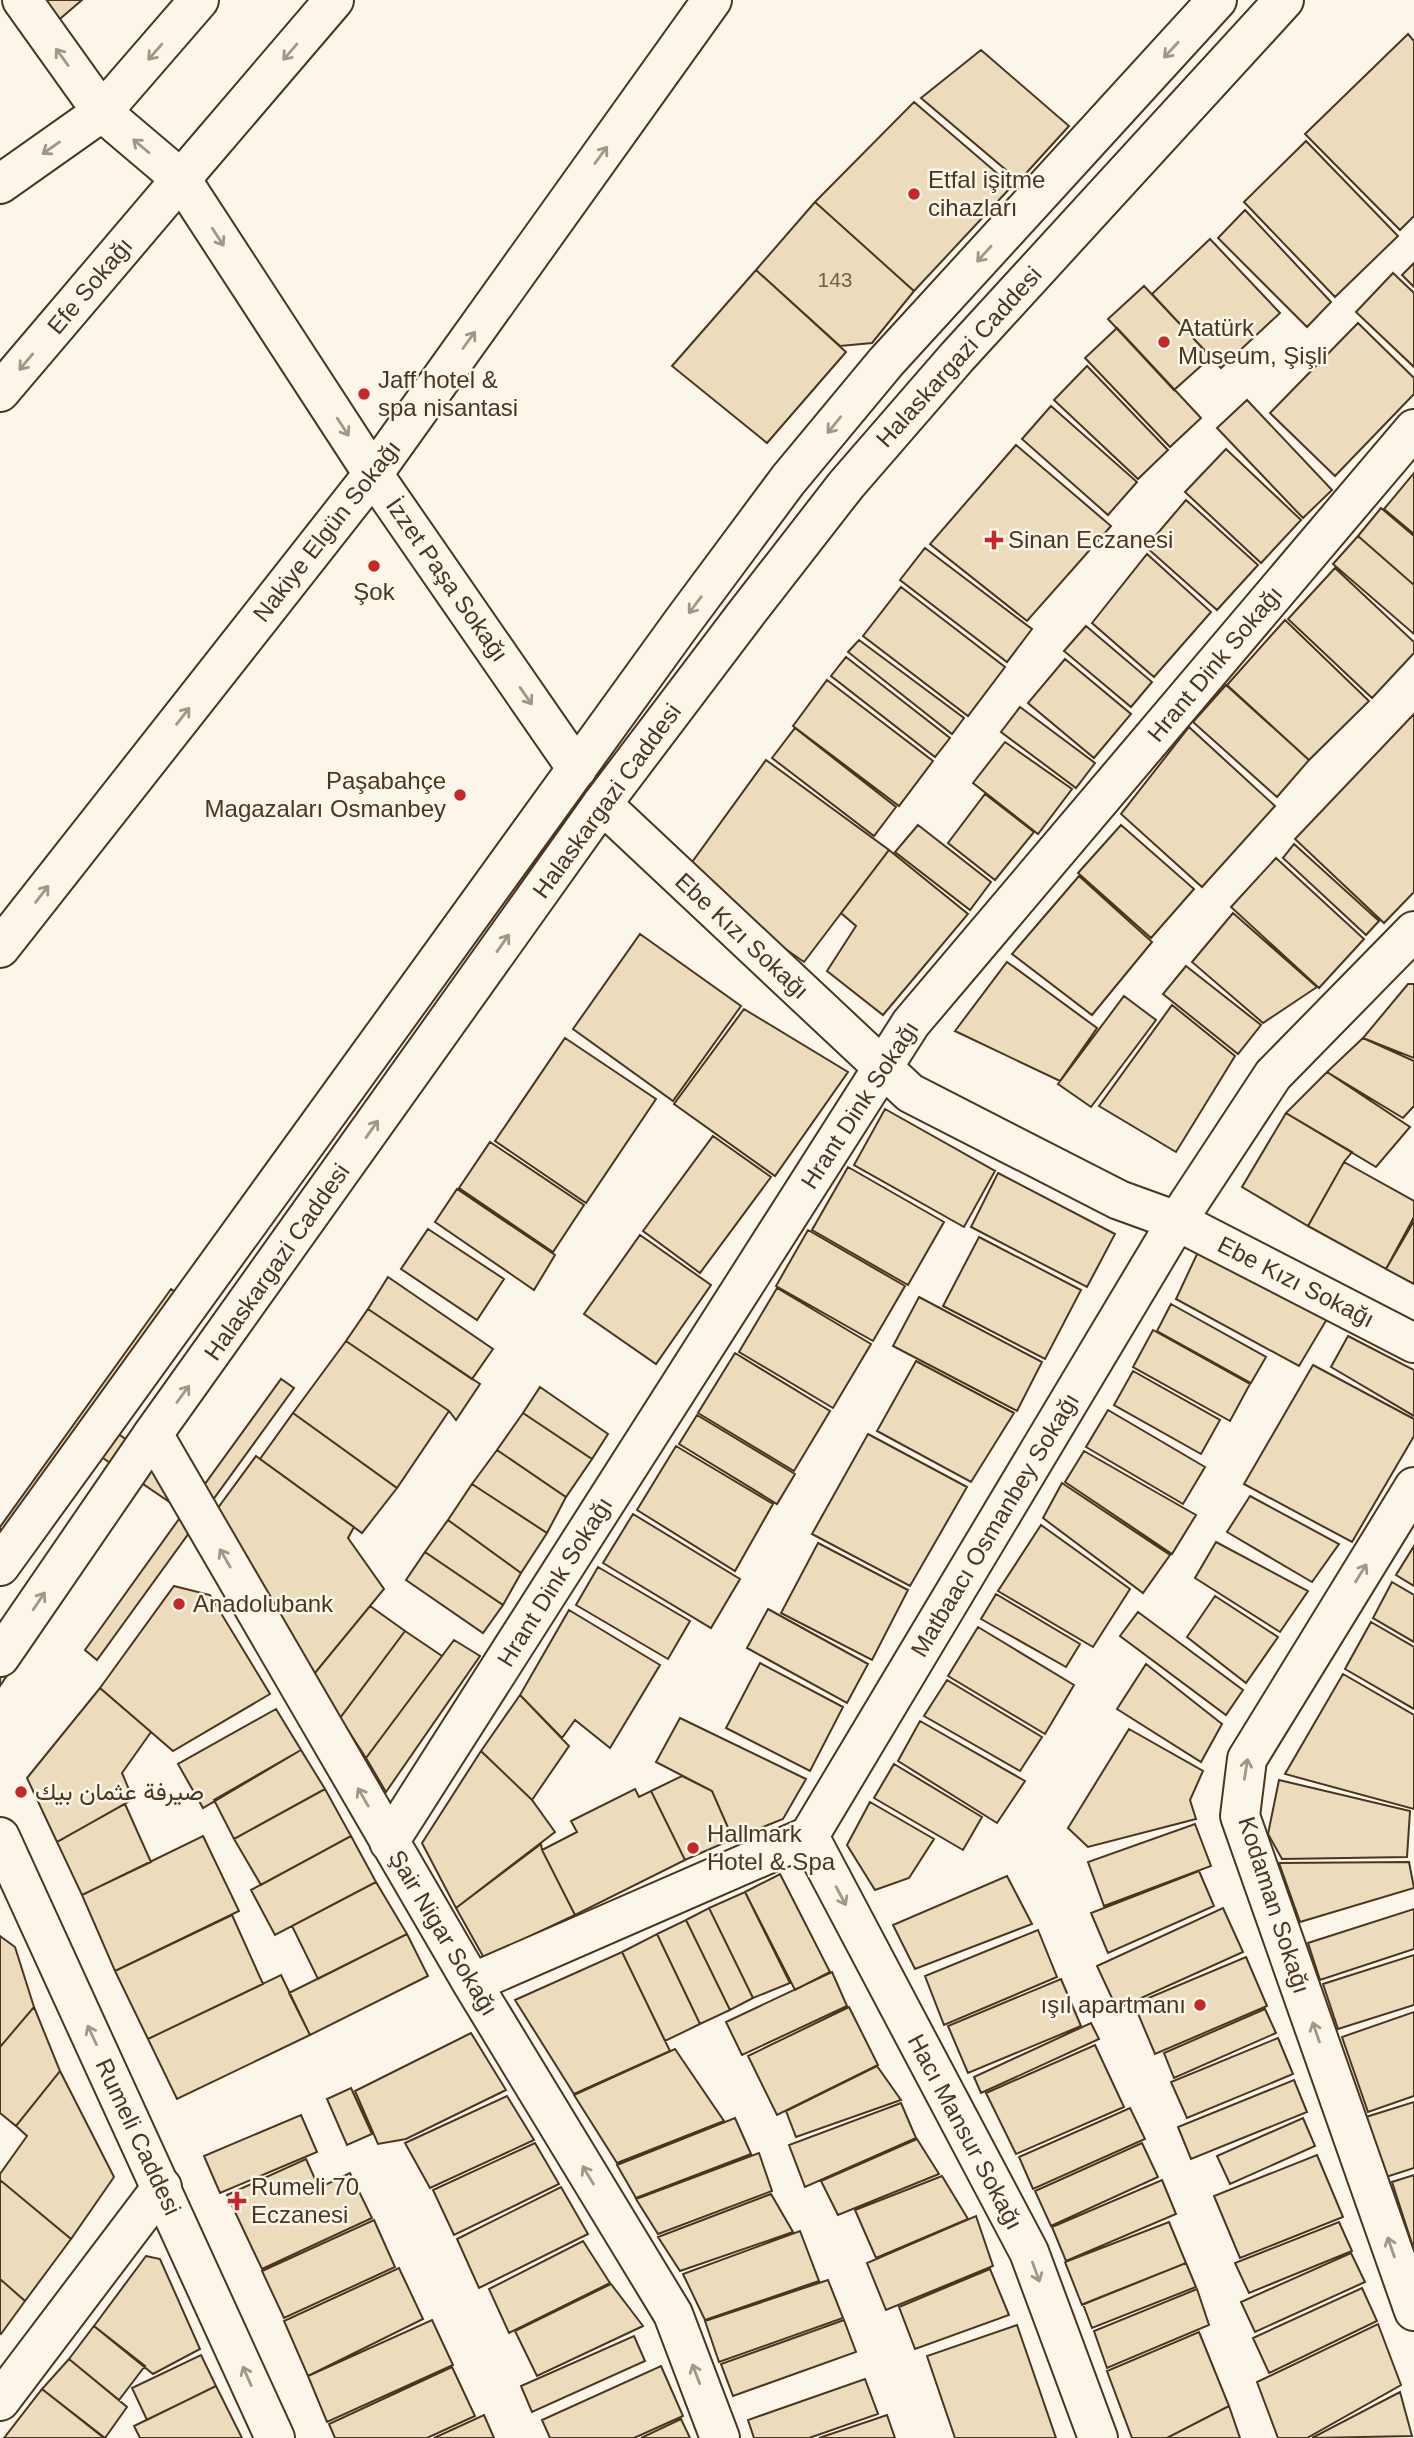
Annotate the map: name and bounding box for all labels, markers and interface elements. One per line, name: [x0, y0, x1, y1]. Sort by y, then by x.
one-way arrow: [1162, 41, 1179, 58]
one-way arrow: [147, 42, 163, 60]
one-way arrow: [282, 43, 298, 61]
one-way arrow: [55, 48, 70, 67]
one-way arrow: [133, 138, 151, 154]
one-way arrow: [42, 141, 61, 155]
one-way arrow: [594, 146, 608, 165]
place label: Etfal işitme cihazları: [928, 166, 1045, 221]
marker: Etfal işitme cihazları: [906, 186, 922, 202]
one-way arrow: [211, 226, 225, 246]
street label: Efe Sokağı: [42, 232, 138, 339]
one-way arrow: [976, 245, 992, 263]
street label: Halaskargazi Caddesi: [870, 261, 1047, 452]
house number: 143: [817, 268, 853, 291]
place label: Atatürk Museum, Şişli: [1178, 314, 1327, 369]
one-way arrow: [462, 331, 476, 350]
marker: Atatürk Museum, Şişli: [1156, 334, 1172, 350]
one-way arrow: [18, 353, 33, 371]
place label: Jaff hotel & spa nisantasi: [378, 366, 518, 421]
marker: Jaff hotel & spa nisantasi: [356, 386, 372, 402]
one-way arrow: [826, 415, 841, 433]
one-way arrow: [335, 417, 350, 436]
street label: Nakiye Elgün Sokağı: [247, 435, 406, 627]
street label: İzzet Paşa Sokağı: [381, 493, 514, 667]
place label: Sinan Eczanesi: [1008, 526, 1173, 553]
marker: Sinan Eczanesi: [986, 532, 1002, 548]
marker: Şok: [366, 558, 382, 574]
place label: Şok: [353, 578, 396, 605]
street label: Hrant Dink Sokağı: [1142, 580, 1288, 747]
one-way arrow: [688, 595, 702, 614]
one-way arrow: [519, 686, 533, 705]
street label: Halaskargazi Caddesi: [527, 698, 686, 903]
one-way arrow: [175, 707, 190, 725]
place label: Paşabahçe Magazaları Osmanbey: [205, 767, 446, 822]
marker: Paşabahçe Magazaları Osmanbey: [452, 787, 468, 803]
street label: Ebe Kızı Sokağı: [670, 867, 814, 1004]
one-way arrow: [35, 886, 50, 904]
one-way arrow: [496, 934, 510, 953]
street label: Hrant Dink Sokağı: [795, 1016, 924, 1194]
one-way arrow: [365, 1120, 379, 1139]
street label: Halaskargazi Caddesi: [199, 1158, 355, 1365]
street label: Ebe Kızı Sokağı: [1213, 1230, 1379, 1333]
one-way arrow: [175, 1385, 190, 1404]
street label: Matbaacı Osmanbey Sokağı: [905, 1388, 1084, 1661]
street label: Hrant Dink Sokağı: [492, 1492, 618, 1671]
one-way arrow: [218, 1548, 232, 1568]
one-way arrow: [1354, 1564, 1368, 1584]
place label: Anadolubank: [193, 1590, 334, 1617]
one-way arrow: [32, 1592, 46, 1611]
marker: Anadolubank: [171, 1596, 187, 1612]
one-way arrow: [1240, 1758, 1253, 1781]
place label: صيرفة عثمان بيك: [35, 1778, 204, 1807]
marker: صيرفة عثمان بيك: [13, 1784, 29, 1800]
one-way arrow: [356, 1788, 370, 1808]
street label: Kodaman Sokağı: [1233, 1813, 1316, 1997]
place label: Hallmark Hotel & Spa: [707, 1820, 836, 1875]
marker: Hallmark Hotel & Spa: [685, 1840, 701, 1856]
street label: Şair Nigar Sokağı: [383, 1845, 503, 2020]
one-way arrow: [834, 1885, 848, 1906]
place label: ışıl apartmanı: [1041, 1991, 1186, 2018]
marker: ışıl apartmanı: [1192, 1997, 1208, 2013]
one-way arrow: [1309, 2021, 1321, 2043]
one-way arrow: [85, 2025, 98, 2046]
street label: Hacı Mansur Sokağı: [902, 2029, 1028, 2234]
street label: Rumeli Caddesi: [90, 2054, 186, 2219]
one-way arrow: [581, 2165, 595, 2185]
place label: Rumeli 70 Eczanesi: [251, 2173, 359, 2228]
marker: Rumeli 70 Eczanesi: [229, 2193, 245, 2209]
one-way arrow: [1384, 2236, 1396, 2258]
one-way arrow: [1031, 2260, 1043, 2282]
one-way arrow: [689, 2364, 701, 2386]
one-way arrow: [240, 2366, 253, 2387]

